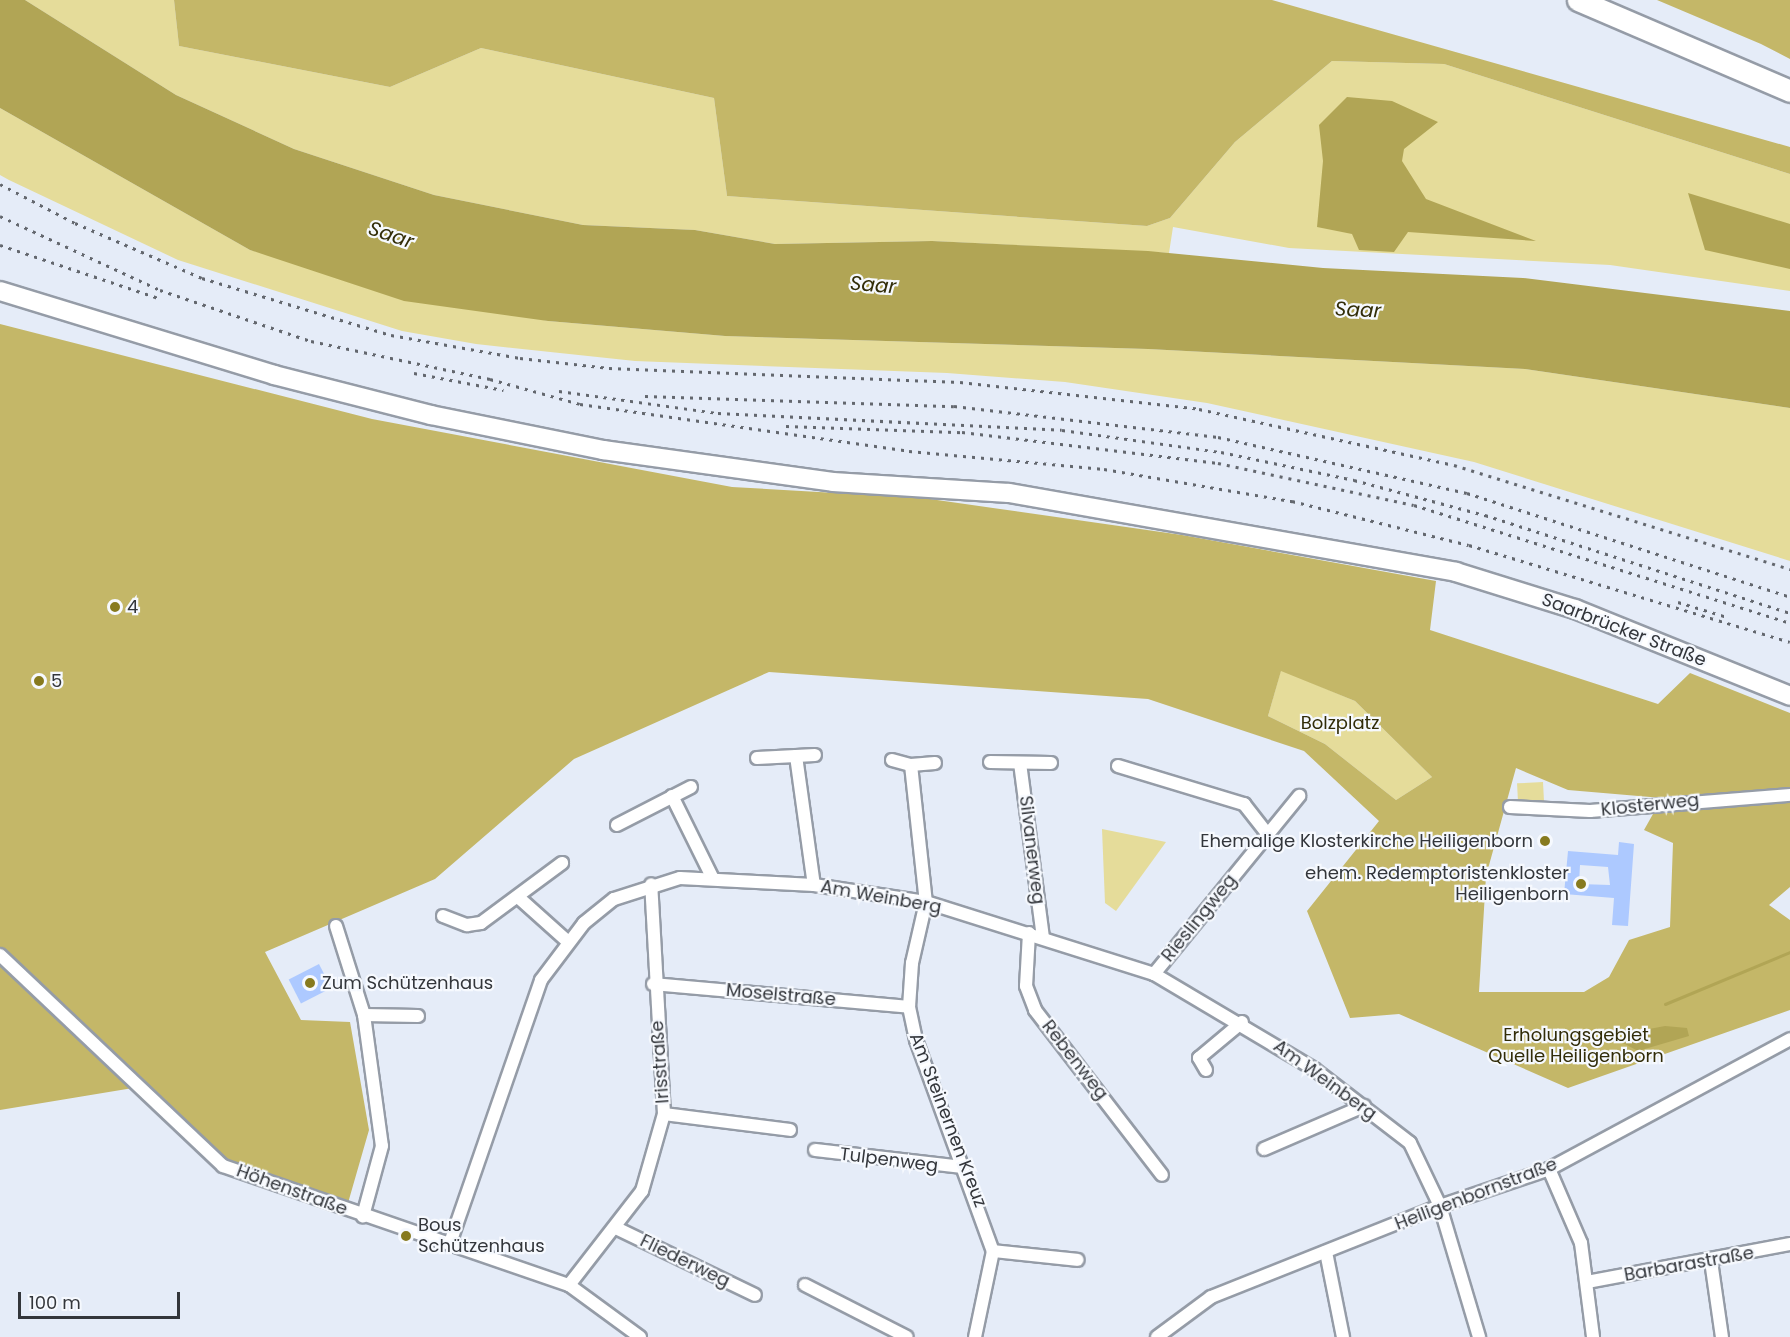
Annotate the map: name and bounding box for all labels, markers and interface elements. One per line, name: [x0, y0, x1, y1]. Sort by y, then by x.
water label: Saar: [365, 216, 417, 254]
water label: Saar: [849, 271, 897, 299]
water label: Saar: [1334, 297, 1382, 323]
street label: Saarbrücker Straße: [1539, 589, 1709, 671]
place label: 4: [127, 596, 138, 618]
marker: 4: [108, 600, 122, 614]
place label: 5: [51, 670, 62, 692]
marker: 5: [32, 674, 46, 688]
park label: Bolzplatz: [1301, 712, 1379, 734]
street label: Klosterweg: [1600, 789, 1700, 821]
street label: Silvanerweg: [1015, 795, 1049, 905]
place label: Ehemalige Klosterkirche Heiligenborn: [1200, 830, 1533, 852]
marker: Ehemalige Klosterkirche Heiligenborn: [1538, 834, 1552, 848]
place label: ehem. Redemptoristenkloster Heiligenborn: [1305, 863, 1569, 906]
street label: Rieslingweg: [1157, 870, 1241, 966]
street label: Am Weinberg: [819, 876, 943, 918]
marker: ehem. Redemptoristenkloster Heiligenborn: [1574, 877, 1588, 891]
place label: Zum Schützenhaus: [322, 972, 493, 994]
marker: Zum Schützenhaus: [303, 976, 317, 990]
street label: Moselstraße: [725, 979, 837, 1011]
street label: Rebenweg: [1037, 1016, 1113, 1104]
street label: Irisstraße: [646, 1020, 674, 1104]
park label: Erholungsgebiet Quelle Heiligenborn: [1488, 1025, 1664, 1068]
street label: Am Steinernen Kreuz: [905, 1030, 991, 1210]
street label: Am Weinberg: [1269, 1035, 1381, 1125]
street label: Tulpenweg: [839, 1143, 939, 1177]
street label: Heiligenbornstraße: [1392, 1153, 1560, 1235]
street label: Höhenstraße: [234, 1160, 350, 1220]
place label: Bous Schützenhaus: [418, 1215, 545, 1258]
marker: Bous Schützenhaus: [399, 1229, 413, 1243]
street label: Fliederweg: [637, 1230, 733, 1292]
street label: Barbarastraße: [1622, 1242, 1756, 1286]
scale bar: [21, 1280, 183, 1318]
text: 100 m: [29, 1290, 81, 1315]

